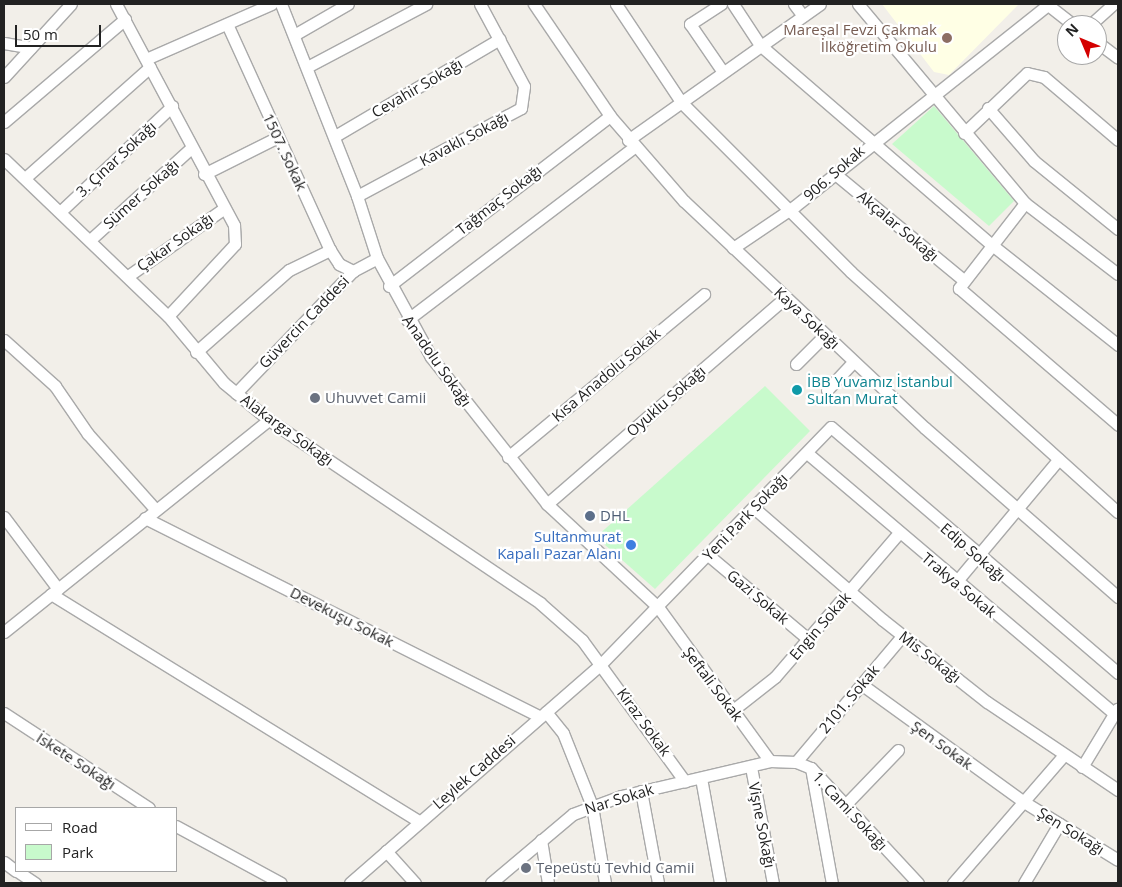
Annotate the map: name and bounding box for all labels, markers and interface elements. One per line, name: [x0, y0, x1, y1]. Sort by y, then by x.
scale bar: [18, 15, 104, 47]
north arrow: [1057, 15, 1107, 65]
text: N: [1061, 19, 1082, 40]
place label: Mareşal Fevzi Çakmak İlköğretim Okulu: [783, 20, 937, 55]
text: 50 m: [23, 24, 58, 44]
marker: Mareşal Fevzi Çakmak İlköğretim Okulu: [941, 32, 953, 44]
street label: Cevahir Sokağı: [368, 55, 466, 121]
street label: Kavaklı Sokağı: [416, 108, 512, 170]
street label: 1507. Sokak: [259, 110, 311, 194]
street label: 3. Çınar Sokağı: [72, 117, 160, 201]
street label: 906. Sokak: [800, 142, 868, 204]
street label: Sümer Sokağı: [100, 155, 182, 233]
street label: Tağmaç Sokağı: [453, 161, 545, 239]
street label: Akçalar Sokağı: [854, 187, 942, 265]
street label: Çakar Sokağı: [133, 209, 217, 275]
street label: Güvercin Caddesi: [255, 272, 353, 372]
street label: Kaya Sokağı: [771, 283, 843, 353]
street label: Anadolu Sokağı: [399, 312, 475, 410]
street label: Kısa Anadolu Sokak: [548, 324, 664, 426]
street label: Oyuklu Sokağı: [623, 362, 709, 440]
place label: İBB Yuvamız İstanbul Sultan Murat: [807, 372, 953, 407]
marker: İBB Yuvamız İstanbul Sultan Murat: [791, 384, 803, 396]
place label: Uhuvvet Camii: [325, 389, 426, 407]
street label: Alakarga Sokağı: [237, 390, 337, 470]
marker: Uhuvvet Camii: [309, 392, 321, 404]
street label: Yeni Park Sokağı: [699, 470, 791, 564]
place label: DHL: [600, 507, 630, 525]
marker: DHL: [584, 510, 596, 522]
street label: Edip Sokağı: [937, 519, 1009, 585]
place label: Sultanmurat Kapalı Pazar Alanı: [497, 527, 621, 562]
marker: Sultanmurat Kapalı Pazar Alanı: [625, 539, 637, 551]
street label: Trakya Sokak: [918, 549, 1000, 621]
street label: Gazi Sokak: [723, 566, 793, 628]
street label: Devekuşu Sokak: [287, 583, 397, 651]
street label: Engin Sokak: [786, 588, 854, 664]
street label: Mis Sokağı: [895, 627, 965, 687]
street label: Şeftali Sokak: [679, 643, 747, 725]
street label: 2101. Sokak: [815, 661, 883, 737]
street label: Kiraz Sokak: [613, 684, 675, 760]
street label: Şen Sokak: [908, 717, 976, 773]
street label: İskete Sokağı: [33, 729, 119, 793]
street label: Leylek Caddesi: [429, 731, 519, 813]
street label: 1. Cami Sokağı: [809, 768, 891, 854]
street label: Nar Sokak: [582, 780, 656, 818]
street label: Vişne Sokağı: [745, 781, 779, 869]
street label: Şen Sokağı: [1034, 803, 1108, 859]
legend: [15, 807, 178, 872]
text: Road: [62, 817, 98, 837]
text: Park: [62, 842, 93, 862]
place label: Tepeüstü Tevhid Camii: [536, 859, 695, 877]
marker: Tepeüstü Tevhid Camii: [520, 862, 532, 874]

